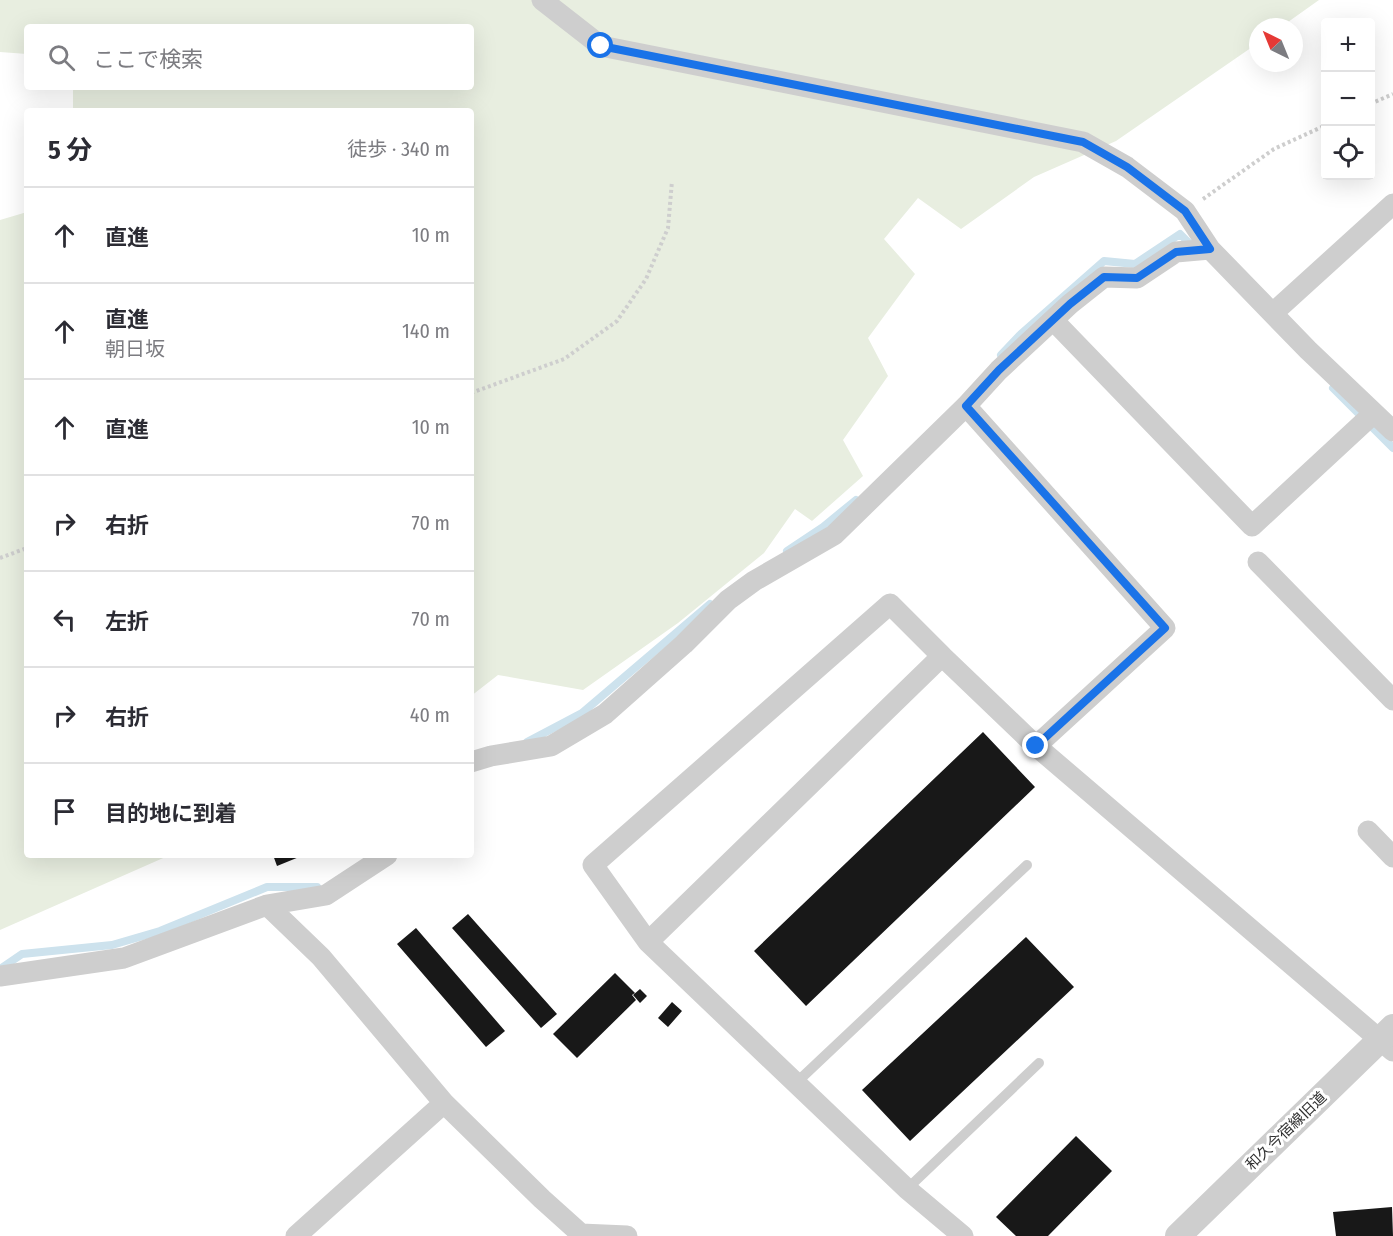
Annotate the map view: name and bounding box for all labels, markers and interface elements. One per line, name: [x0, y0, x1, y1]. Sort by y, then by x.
north arrow: [1249, 18, 1303, 72]
map controls: [1321, 18, 1375, 180]
button: +: [1321, 18, 1375, 72]
search box: [24, 24, 474, 90]
route start: [587, 32, 613, 58]
icon: search: [45, 41, 78, 74]
text: ここで検索: [93, 46, 203, 73]
button: −: [1321, 72, 1375, 126]
button: locate: [1321, 126, 1375, 180]
text: 5 分: [48, 135, 92, 166]
text: 徒歩 · 340 m: [347, 137, 450, 161]
icon: ahead: [48, 219, 81, 252]
text: 10 m: [412, 223, 450, 247]
text: 直進: [105, 224, 149, 251]
text: 直進: [105, 306, 149, 333]
icon: ahead: [48, 315, 81, 348]
text: 140 m: [402, 319, 450, 343]
text: 朝日坂: [105, 337, 165, 361]
icon: ahead: [48, 411, 81, 444]
text: 10 m: [412, 415, 450, 439]
text: 直進: [105, 416, 149, 443]
icon: right: [48, 507, 81, 540]
text: 70 m: [412, 511, 450, 535]
text: 右折: [105, 512, 149, 539]
icon: left: [48, 603, 81, 636]
text: 70 m: [412, 607, 450, 631]
text: 左折: [105, 608, 149, 635]
icon: right: [48, 699, 81, 732]
text: 40 m: [410, 703, 450, 727]
text: 右折: [105, 704, 149, 731]
route end: [1022, 732, 1048, 758]
icon: arrive: [48, 795, 81, 828]
text: 目的地に到着: [105, 800, 237, 827]
street label: 和久今宿線旧道: [1242, 1088, 1330, 1174]

